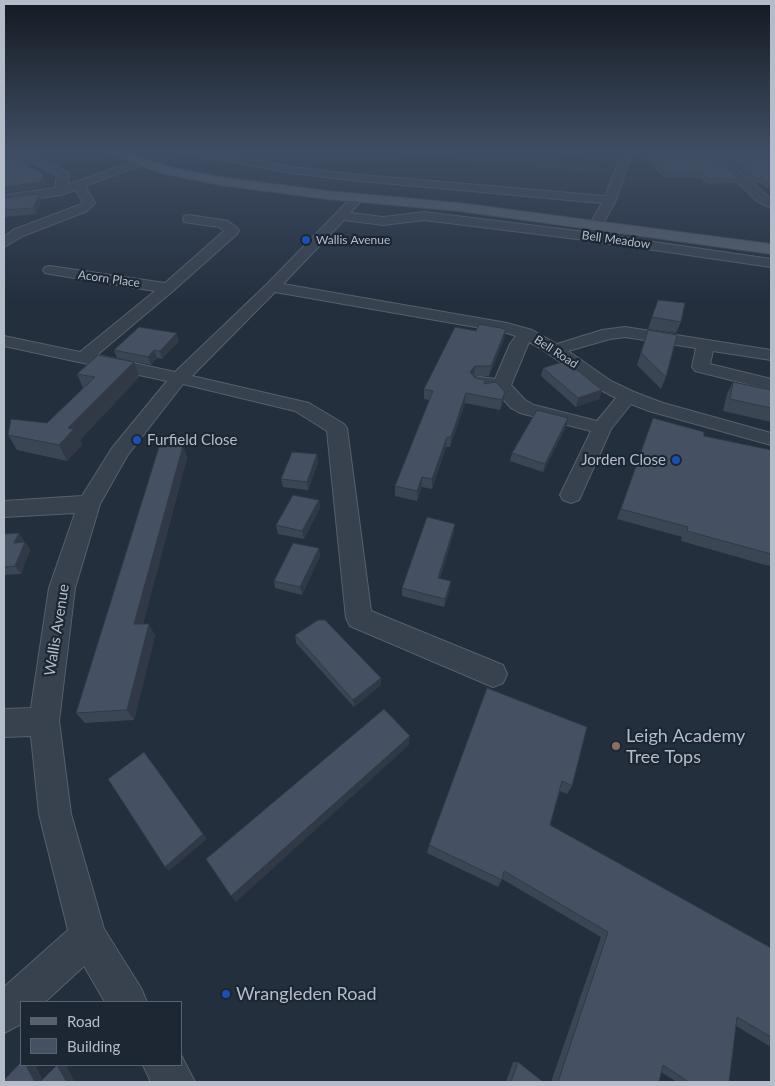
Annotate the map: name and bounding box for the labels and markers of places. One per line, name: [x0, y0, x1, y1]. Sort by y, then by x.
place label: Wallis Avenue: [316, 233, 390, 247]
marker: Wallis Avenue: [300, 234, 312, 246]
place label: Furfield Close: [147, 431, 238, 449]
marker: Furfield Close: [131, 434, 143, 446]
place label: Jorden Close: [581, 451, 666, 469]
marker: Jorden Close: [670, 454, 682, 466]
place label: Leigh Academy Tree Tops: [626, 725, 745, 768]
marker: Leigh Academy Tree Tops: [610, 740, 622, 752]
place label: Wrangleden Road: [236, 983, 377, 1005]
marker: Wrangleden Road: [220, 988, 232, 1000]

